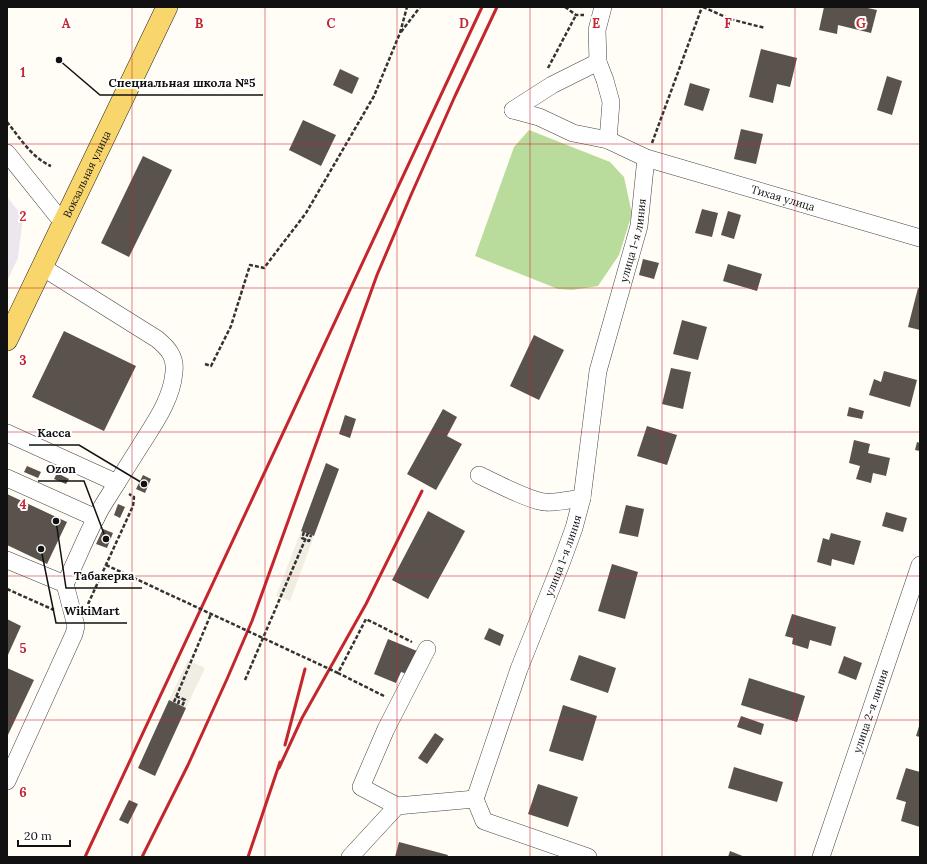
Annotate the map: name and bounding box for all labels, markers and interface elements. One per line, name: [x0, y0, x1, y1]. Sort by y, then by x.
text: A: [62, 15, 71, 32]
text: B: [195, 15, 204, 32]
text: C: [327, 15, 336, 32]
text: D: [459, 15, 469, 32]
text: E: [592, 15, 600, 32]
text: F: [724, 15, 732, 32]
text: G: [856, 15, 866, 32]
text: 1: [20, 64, 26, 81]
callout: Специальная школа №5: [100, 71, 263, 95]
text: Специальная школа №5: [108, 75, 256, 90]
street label: Вокзальная улица: [60, 128, 114, 220]
street label: Тихая улица: [749, 182, 817, 214]
street label: улица 1-я линия: [616, 198, 649, 284]
text: 2: [20, 208, 27, 225]
text: 3: [19, 352, 27, 369]
callout: Касса: [29, 421, 79, 445]
text: Касса: [37, 425, 71, 440]
callout: Ozon: [38, 457, 84, 481]
text: Ozon: [46, 461, 76, 476]
text: 4: [19, 496, 27, 513]
street label: улица 1-я линия: [542, 513, 584, 598]
callout: Табакерка: [66, 564, 142, 588]
text: Табакерка: [74, 568, 135, 583]
callout: WikiMart: [56, 599, 127, 623]
text: WikiMart: [64, 603, 121, 618]
text: 5: [19, 640, 27, 657]
street label: улица 2-я линия: [850, 667, 891, 755]
text: 6: [19, 784, 27, 801]
scale bar: [18, 822, 70, 848]
text: 20 m: [24, 828, 52, 843]

